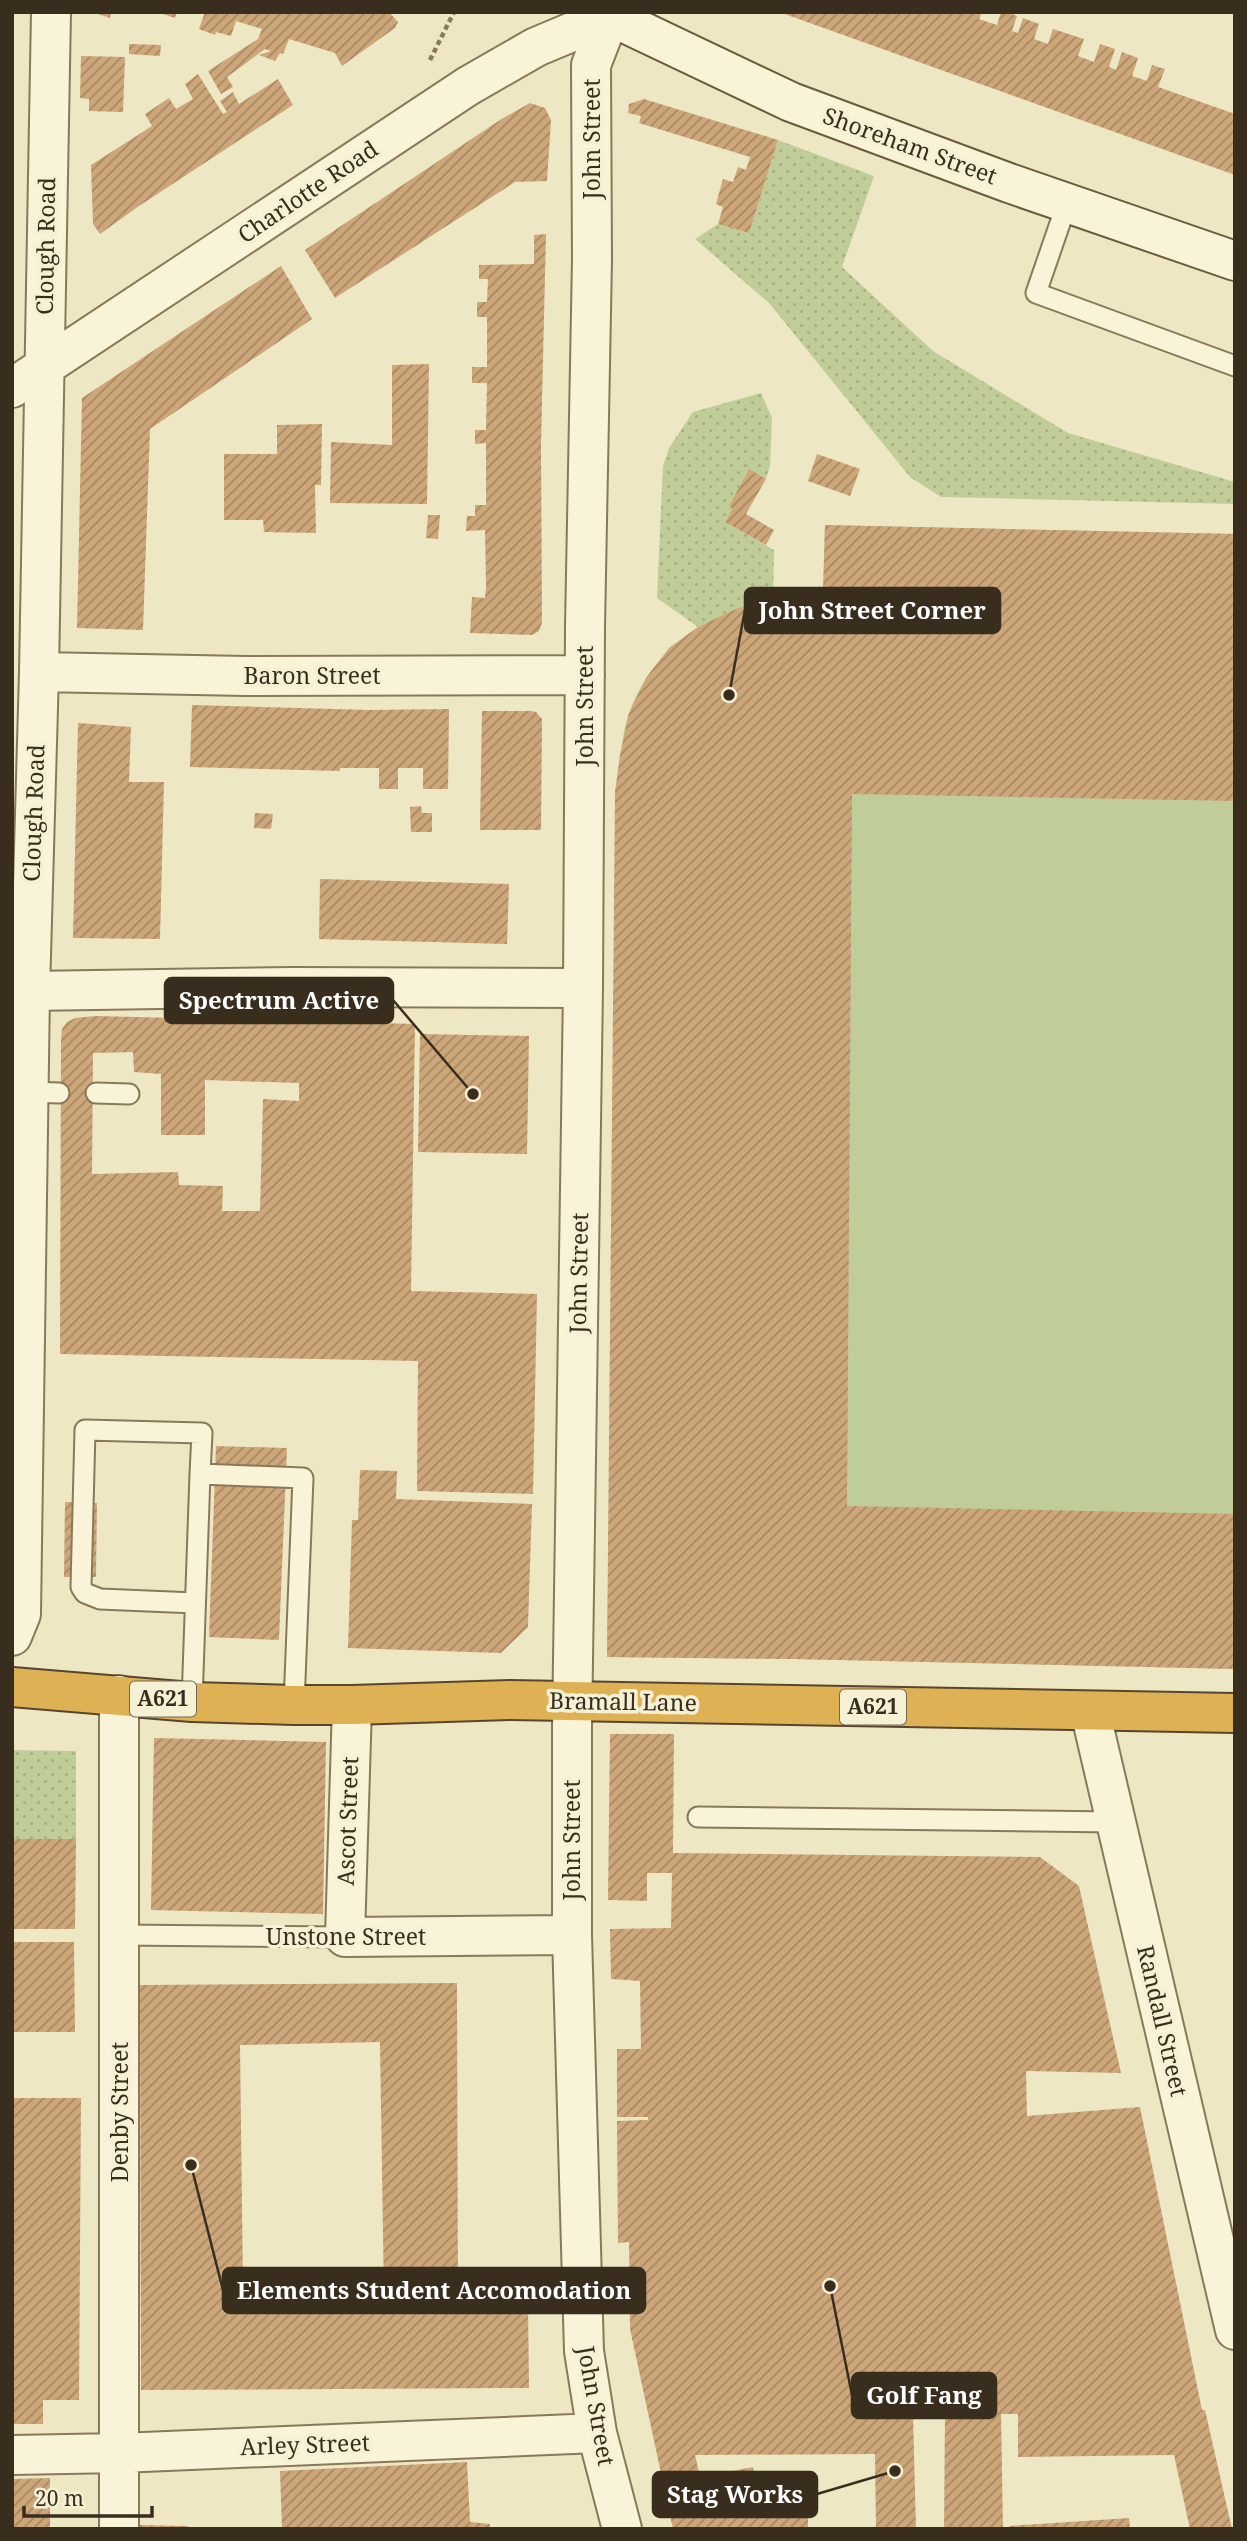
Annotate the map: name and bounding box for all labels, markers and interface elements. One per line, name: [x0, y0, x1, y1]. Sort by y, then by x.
street label: John Street: [575, 78, 607, 201]
street label: Shoreham Street: [819, 99, 1002, 191]
street label: Charlotte Road: [231, 132, 384, 250]
street label: Clough Road: [28, 177, 62, 315]
callout: John Street Corner: [745, 588, 1000, 633]
text: John Street Corner: [757, 593, 986, 626]
street label: John Street: [568, 645, 600, 768]
street label: Baron Street: [243, 659, 381, 691]
street label: Clough Road: [15, 744, 51, 882]
callout: Spectrum Active: [165, 978, 393, 1023]
text: Spectrum Active: [179, 983, 379, 1016]
street label: John Street: [561, 1212, 595, 1335]
road number: A621: [130, 1682, 196, 1716]
street label: Bramall Lane: [549, 1684, 697, 1718]
road number: A621: [840, 1690, 906, 1724]
street label: Ascot Street: [329, 1756, 365, 1886]
street label: John Street: [555, 1779, 587, 1902]
street label: Unstone Street: [266, 1920, 426, 1952]
street label: Randall Street: [1130, 1942, 1196, 2100]
street label: Denby Street: [103, 2042, 135, 2182]
callout: Elements Student Accomodation: [223, 2268, 645, 2313]
text: Elements Student Accomodation: [237, 2273, 631, 2306]
street label: John Street: [571, 2342, 623, 2468]
callout: Golf Fang: [852, 2373, 996, 2418]
text: Golf Fang: [866, 2378, 982, 2411]
street label: Arley Street: [240, 2426, 370, 2462]
callout: Stag Works: [653, 2472, 817, 2517]
scale bar: [24, 2474, 152, 2518]
text: Stag Works: [667, 2477, 803, 2510]
text: 20 m: [35, 2484, 84, 2512]

